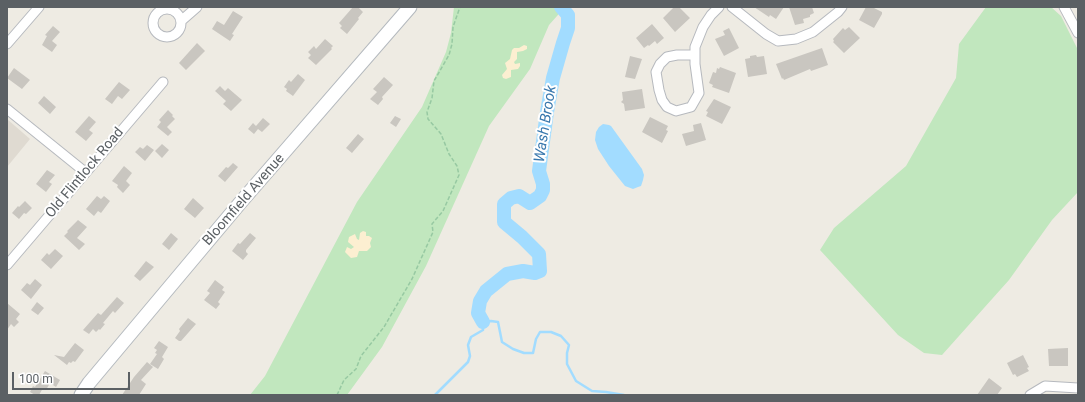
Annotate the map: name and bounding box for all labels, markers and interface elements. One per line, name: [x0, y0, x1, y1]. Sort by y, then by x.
water label: Wash Brook: [531, 84, 561, 164]
street label: Old Flintlock Road: [42, 124, 128, 222]
street label: Bloomfield Avenue: [200, 151, 288, 249]
scale bar: [14, 364, 132, 390]
text: 100 m: [19, 372, 53, 386]

